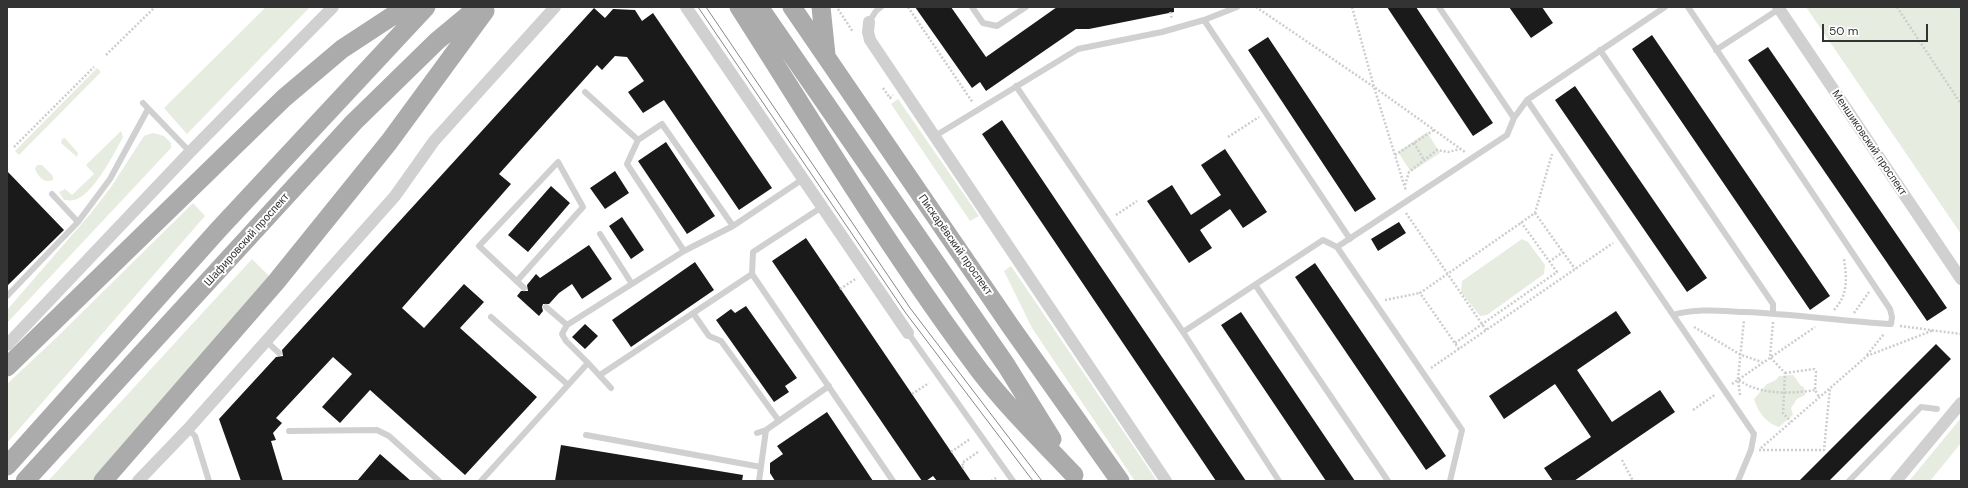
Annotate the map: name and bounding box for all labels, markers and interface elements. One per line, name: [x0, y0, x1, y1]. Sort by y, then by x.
scale bar: [1824, 16, 1930, 42]
text: 50 m: [1829, 23, 1858, 39]
street label: Меншиковский проспект: [1829, 88, 1909, 198]
street label: Шафировский проспект: [202, 191, 292, 289]
street label: Пискарёвский проспект: [915, 192, 995, 298]

